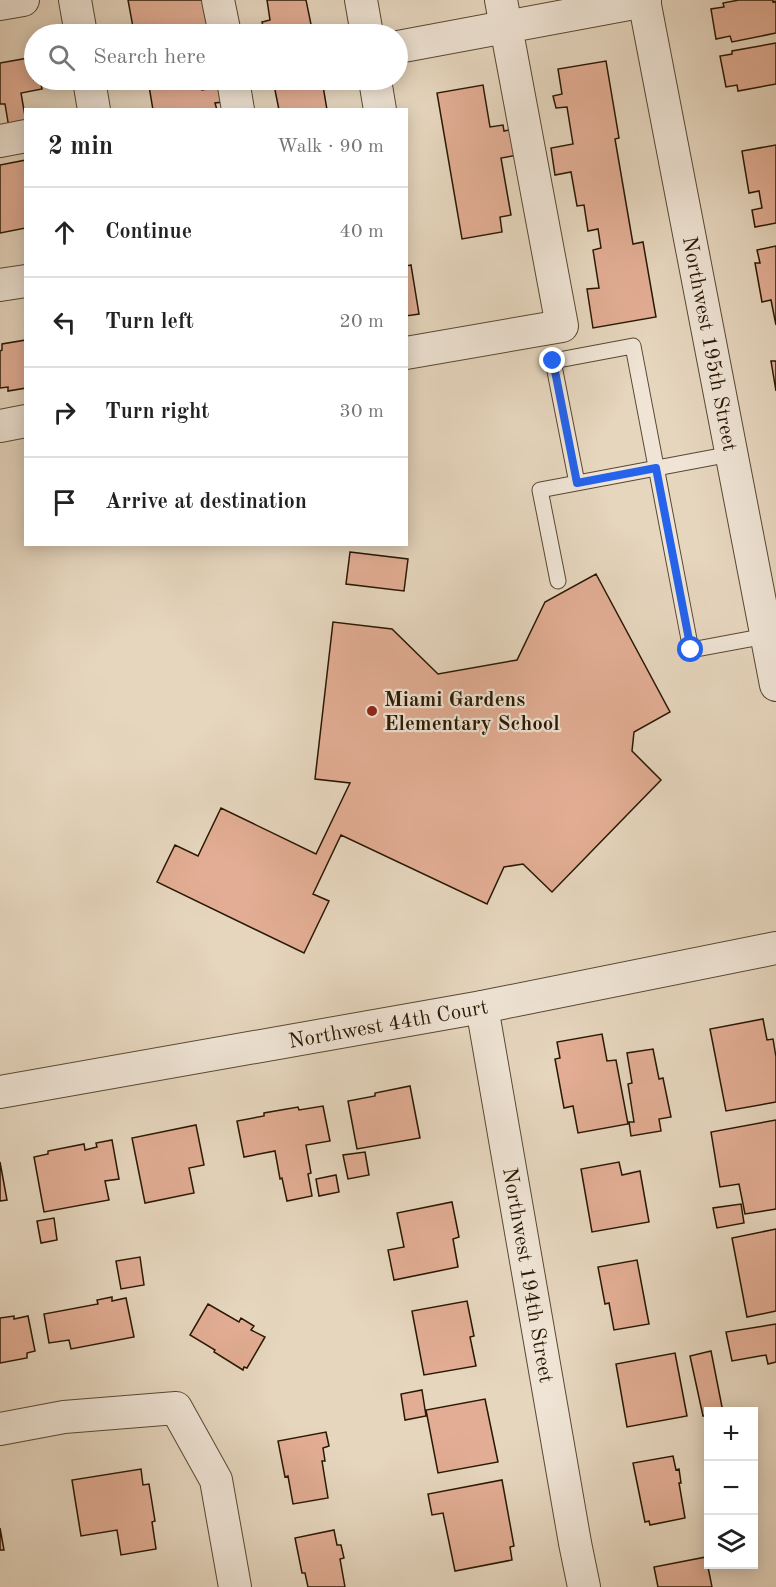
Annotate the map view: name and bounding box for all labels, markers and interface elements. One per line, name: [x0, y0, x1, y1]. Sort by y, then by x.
search box: [24, 24, 408, 90]
icon: search: [45, 41, 78, 74]
text: Search here: [93, 46, 206, 68]
text: 2 min: [48, 134, 113, 160]
text: Walk · 90 m: [277, 137, 384, 157]
icon: ahead: [48, 216, 81, 249]
text: Continue: [105, 221, 192, 243]
text: 40 m: [339, 222, 384, 242]
street label: Northwest 195th Street: [678, 235, 740, 453]
icon: left: [48, 306, 81, 339]
text: Turn left: [105, 311, 194, 333]
text: 20 m: [339, 312, 384, 332]
route end: [539, 347, 565, 373]
icon: right: [48, 396, 81, 429]
text: Turn right: [105, 401, 209, 423]
text: 30 m: [339, 402, 384, 422]
icon: arrive: [48, 486, 81, 519]
text: Arrive at destination: [105, 491, 307, 513]
route start: [677, 636, 703, 662]
place label: Miami Gardens Elementary School: [384, 690, 560, 735]
marker: Miami Gardens Elementary School: [365, 704, 379, 718]
street label: Northwest 44th Court: [287, 997, 490, 1053]
street label: Northwest 194th Street: [498, 1166, 556, 1385]
map controls: [704, 1407, 758, 1569]
button: +: [704, 1407, 758, 1461]
button: −: [704, 1461, 758, 1515]
button: layers: [704, 1515, 758, 1569]

